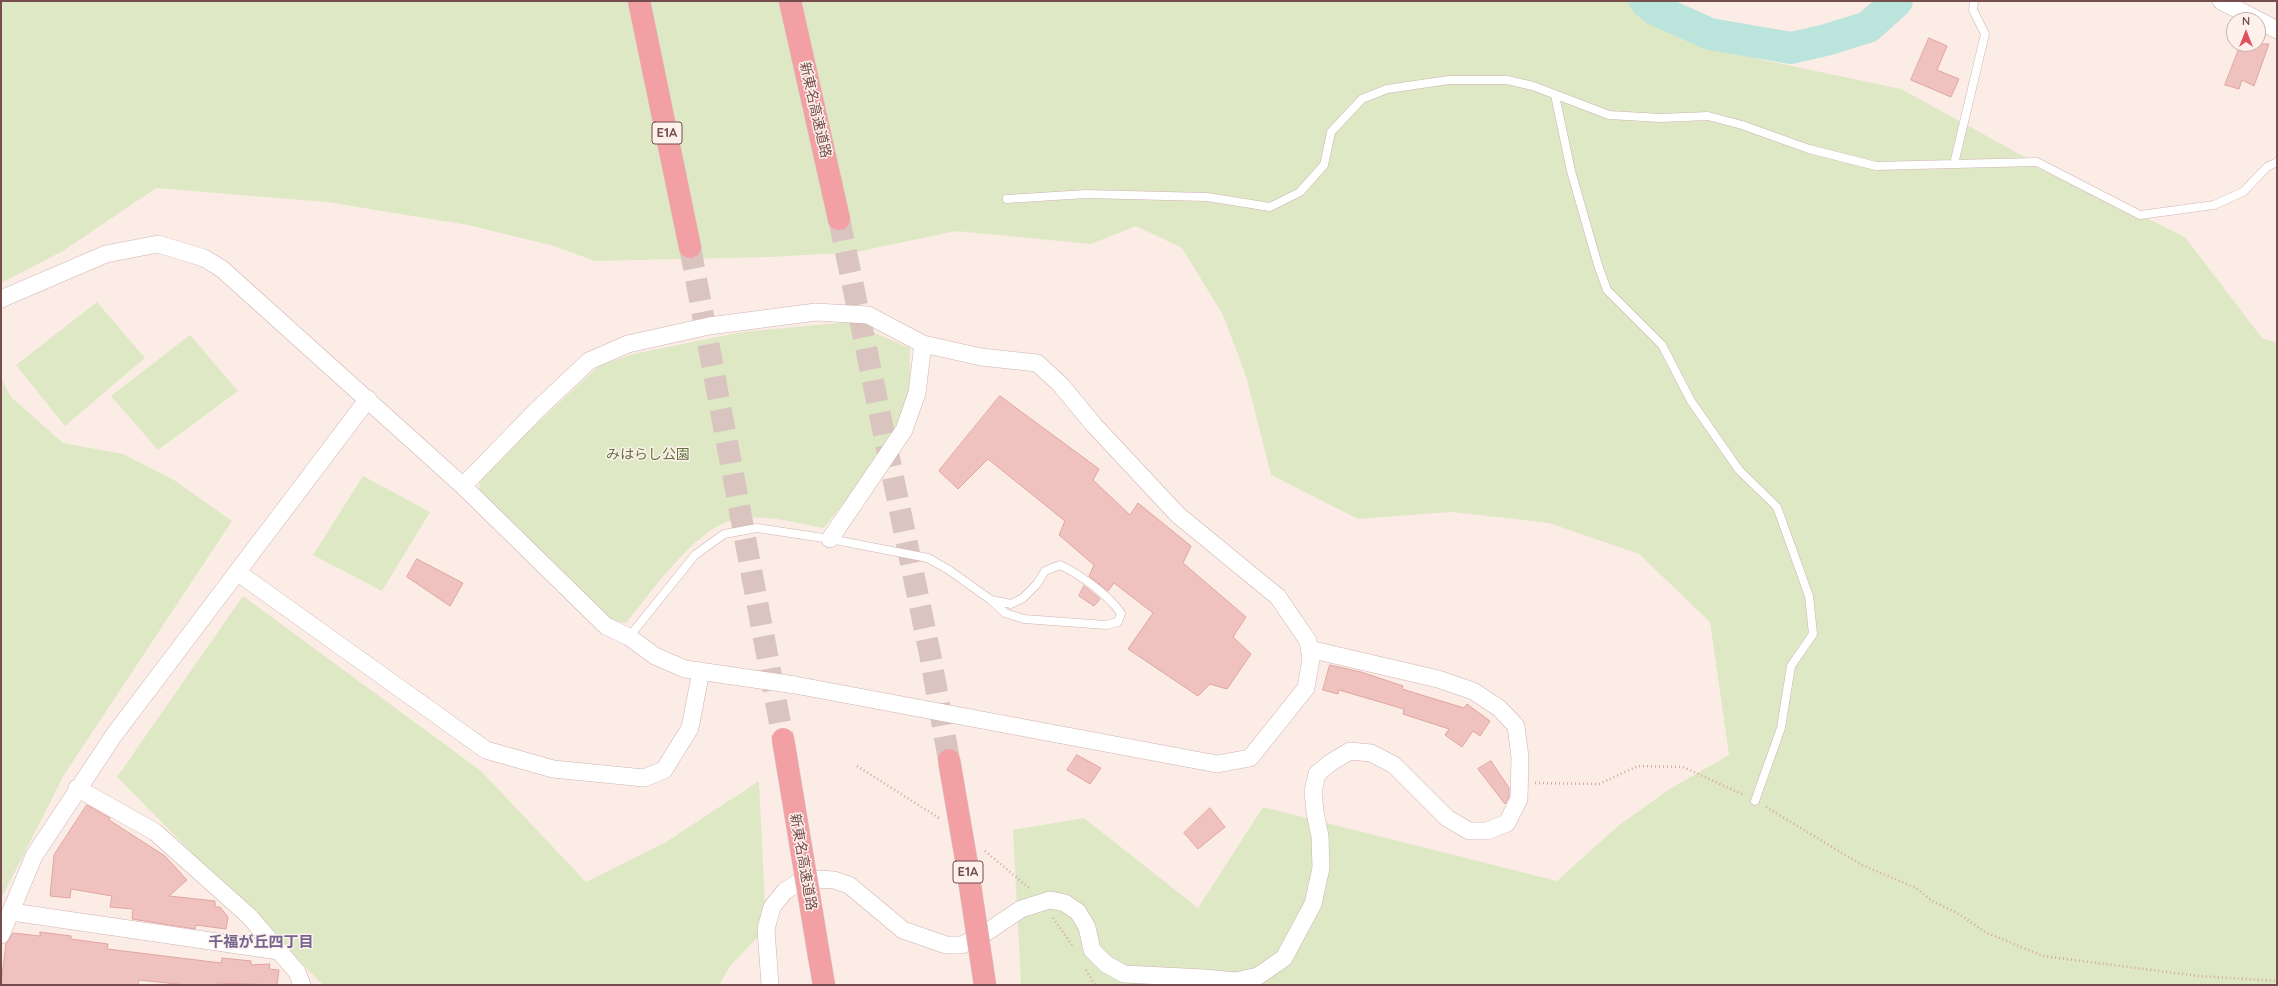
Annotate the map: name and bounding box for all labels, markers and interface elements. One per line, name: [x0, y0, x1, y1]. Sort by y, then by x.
north arrow: [2226, 12, 2266, 52]
text: N: [2242, 14, 2250, 28]
street label: 新東名高速道路: [796, 60, 834, 160]
road number: E1A: [652, 122, 682, 144]
park label: みはらし公園: [606, 447, 690, 463]
street label: 新東名高速道路: [786, 812, 820, 912]
road number: E1A: [953, 861, 983, 883]
district label: 千福が丘四丁目: [209, 933, 313, 951]

